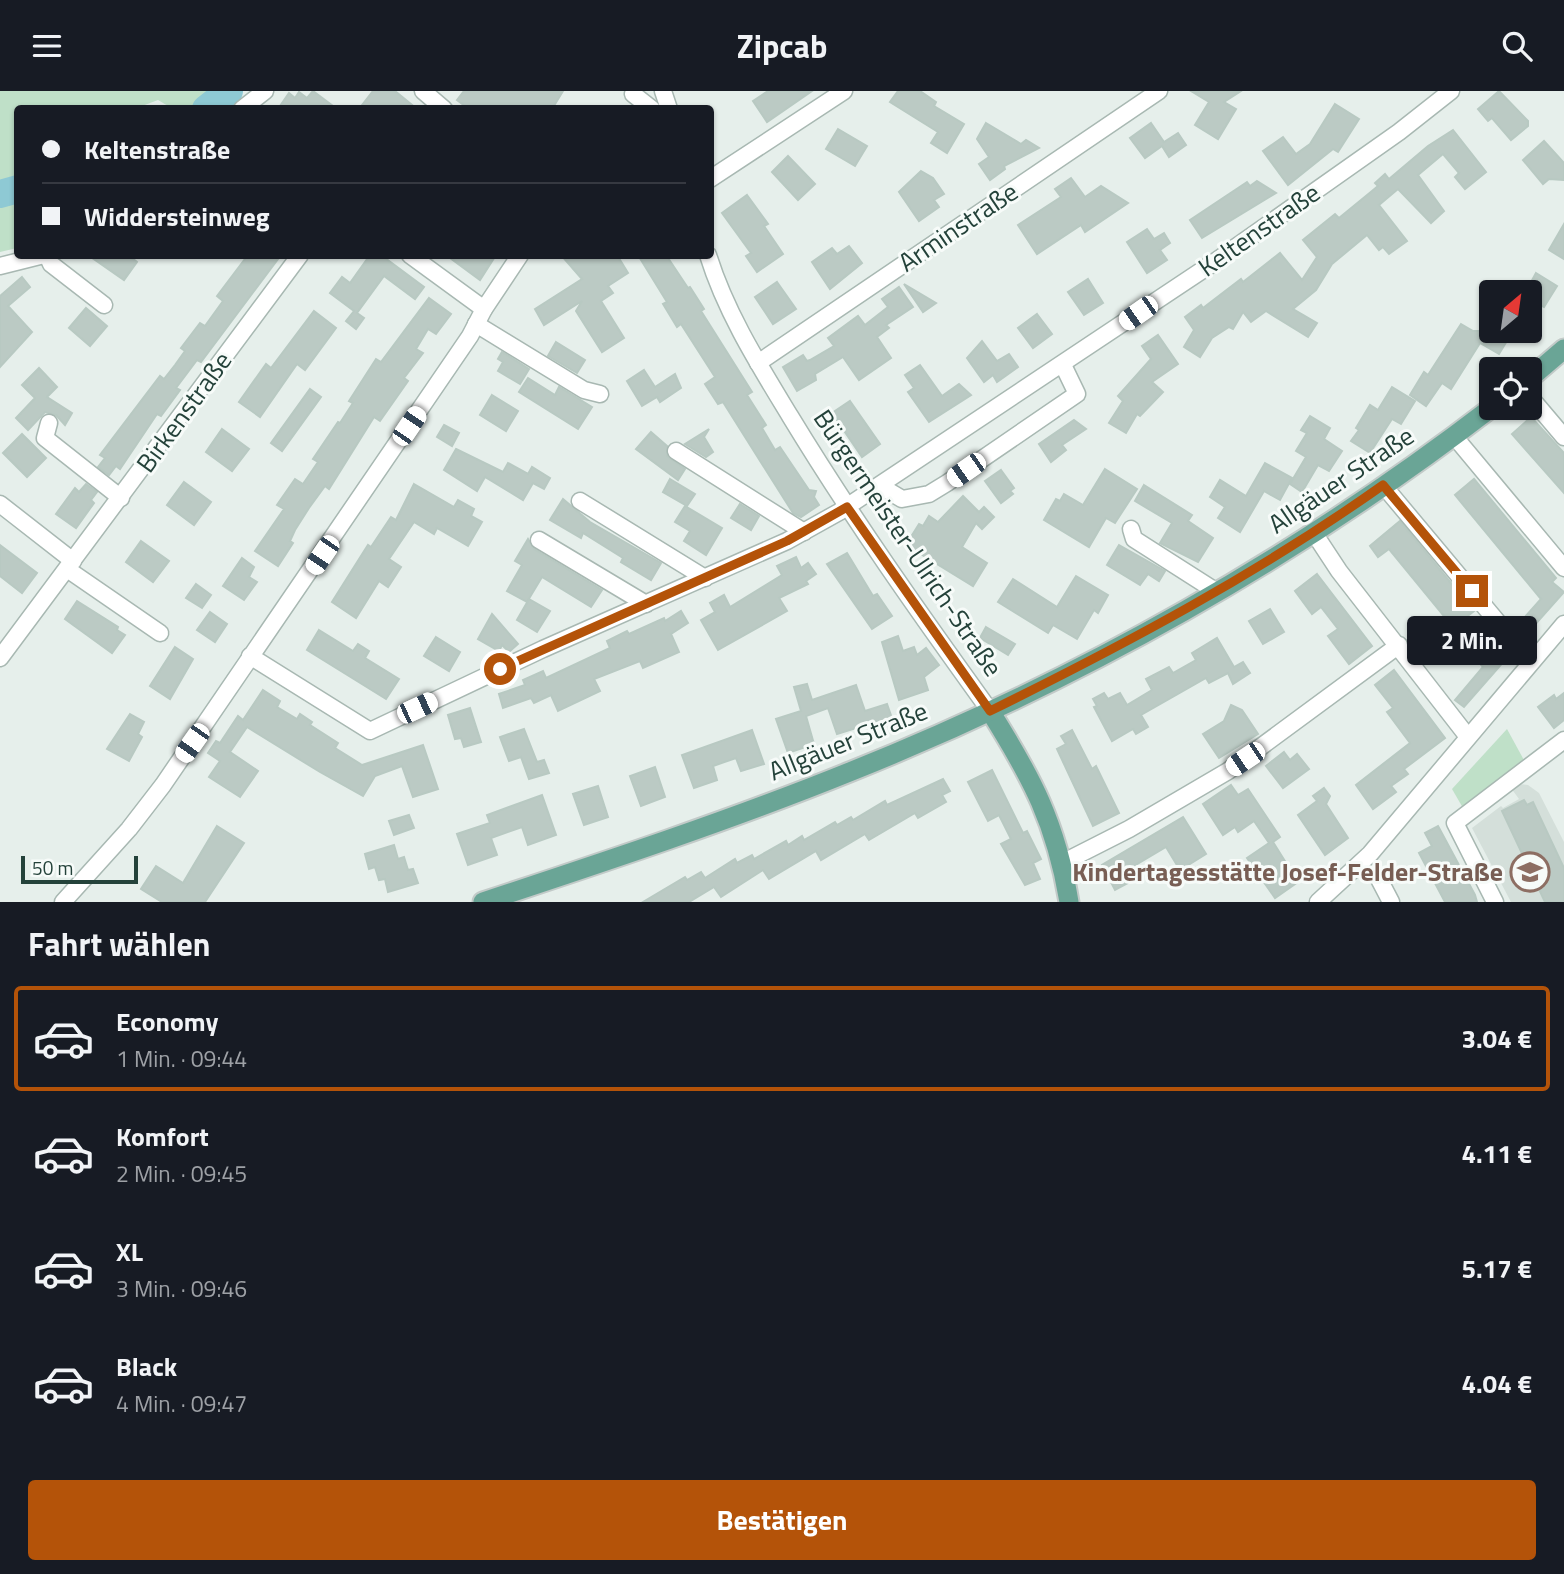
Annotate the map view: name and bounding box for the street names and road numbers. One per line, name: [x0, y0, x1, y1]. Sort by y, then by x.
street label: Arminstraße: [890, 172, 1025, 281]
street label: Keltenstraße: [1190, 173, 1328, 286]
street label: Birkenstraße: [126, 343, 241, 480]
street label: Bürgermeister-Ulrich-Straße: [804, 401, 1013, 684]
street label: Allgäuer Straße: [1260, 416, 1422, 543]
street label: Allgäuer Straße: [762, 691, 933, 790]

